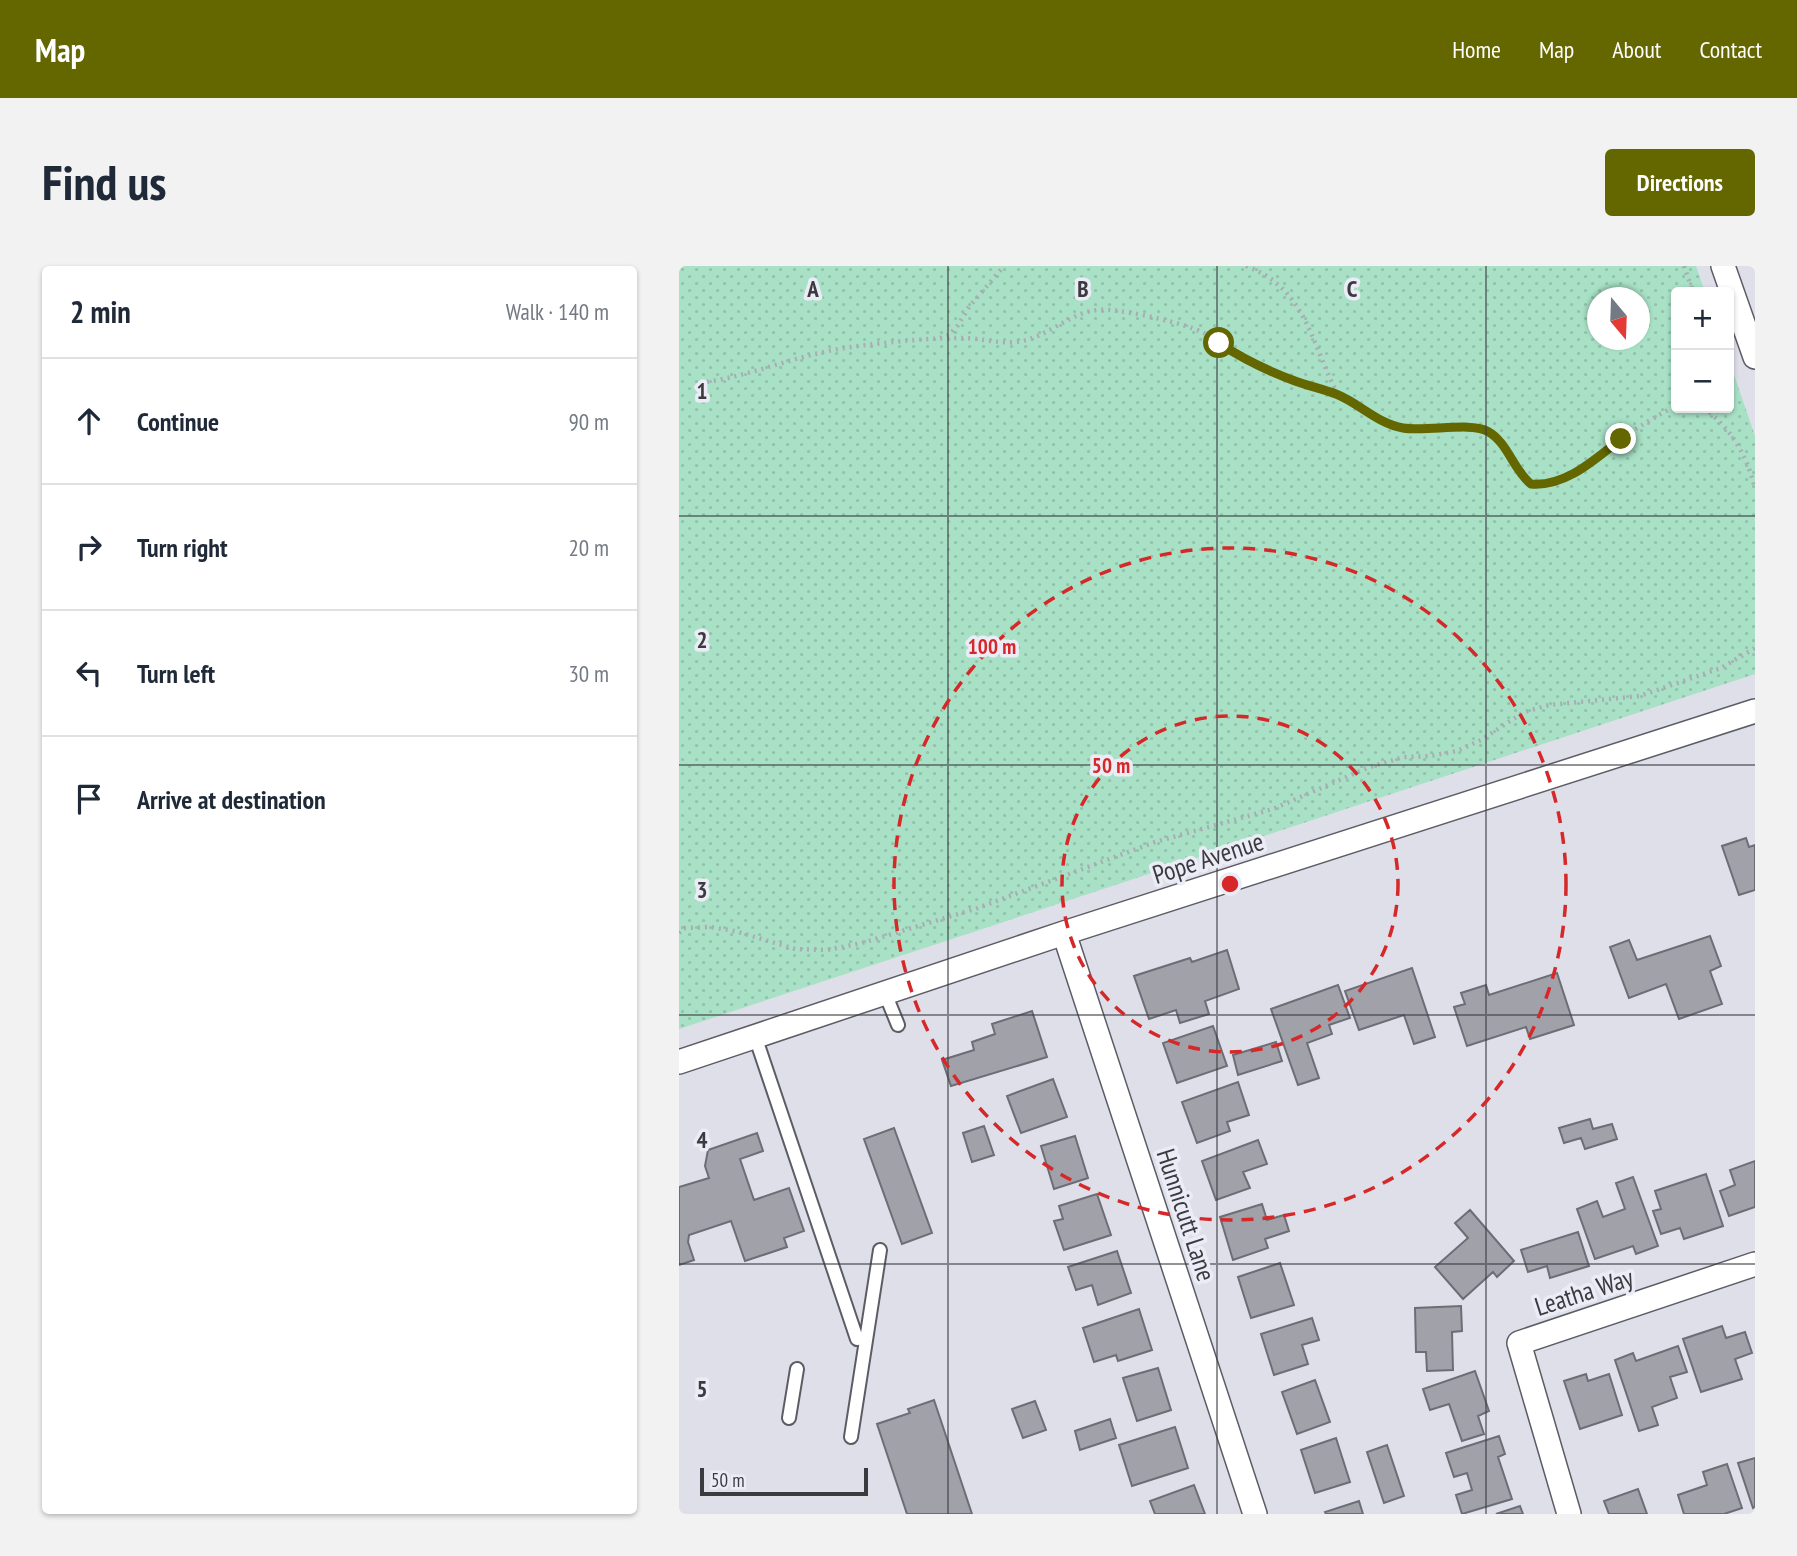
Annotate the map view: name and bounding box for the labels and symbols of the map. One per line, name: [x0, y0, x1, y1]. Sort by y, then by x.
text: A: [806, 274, 819, 303]
text: B: [1077, 274, 1089, 303]
text: C: [1347, 274, 1358, 303]
north arrow: [1587, 287, 1650, 350]
route start: [1203, 327, 1234, 358]
text: 1: [697, 376, 708, 405]
route end: [1605, 423, 1636, 454]
text: 2: [697, 625, 708, 654]
text: 100 m: [968, 633, 1016, 660]
text: 50 m: [1092, 752, 1130, 779]
street label: Pope Avenue: [1148, 824, 1268, 891]
centre of rings: [1218, 872, 1242, 896]
text: 3: [697, 875, 708, 904]
text: 4: [697, 1125, 708, 1154]
street label: Hunnicutt Lane: [1150, 1145, 1223, 1285]
street label: Leatha Way: [1530, 1260, 1637, 1323]
text: 5: [697, 1374, 708, 1403]
scale bar: [700, 1465, 868, 1497]

